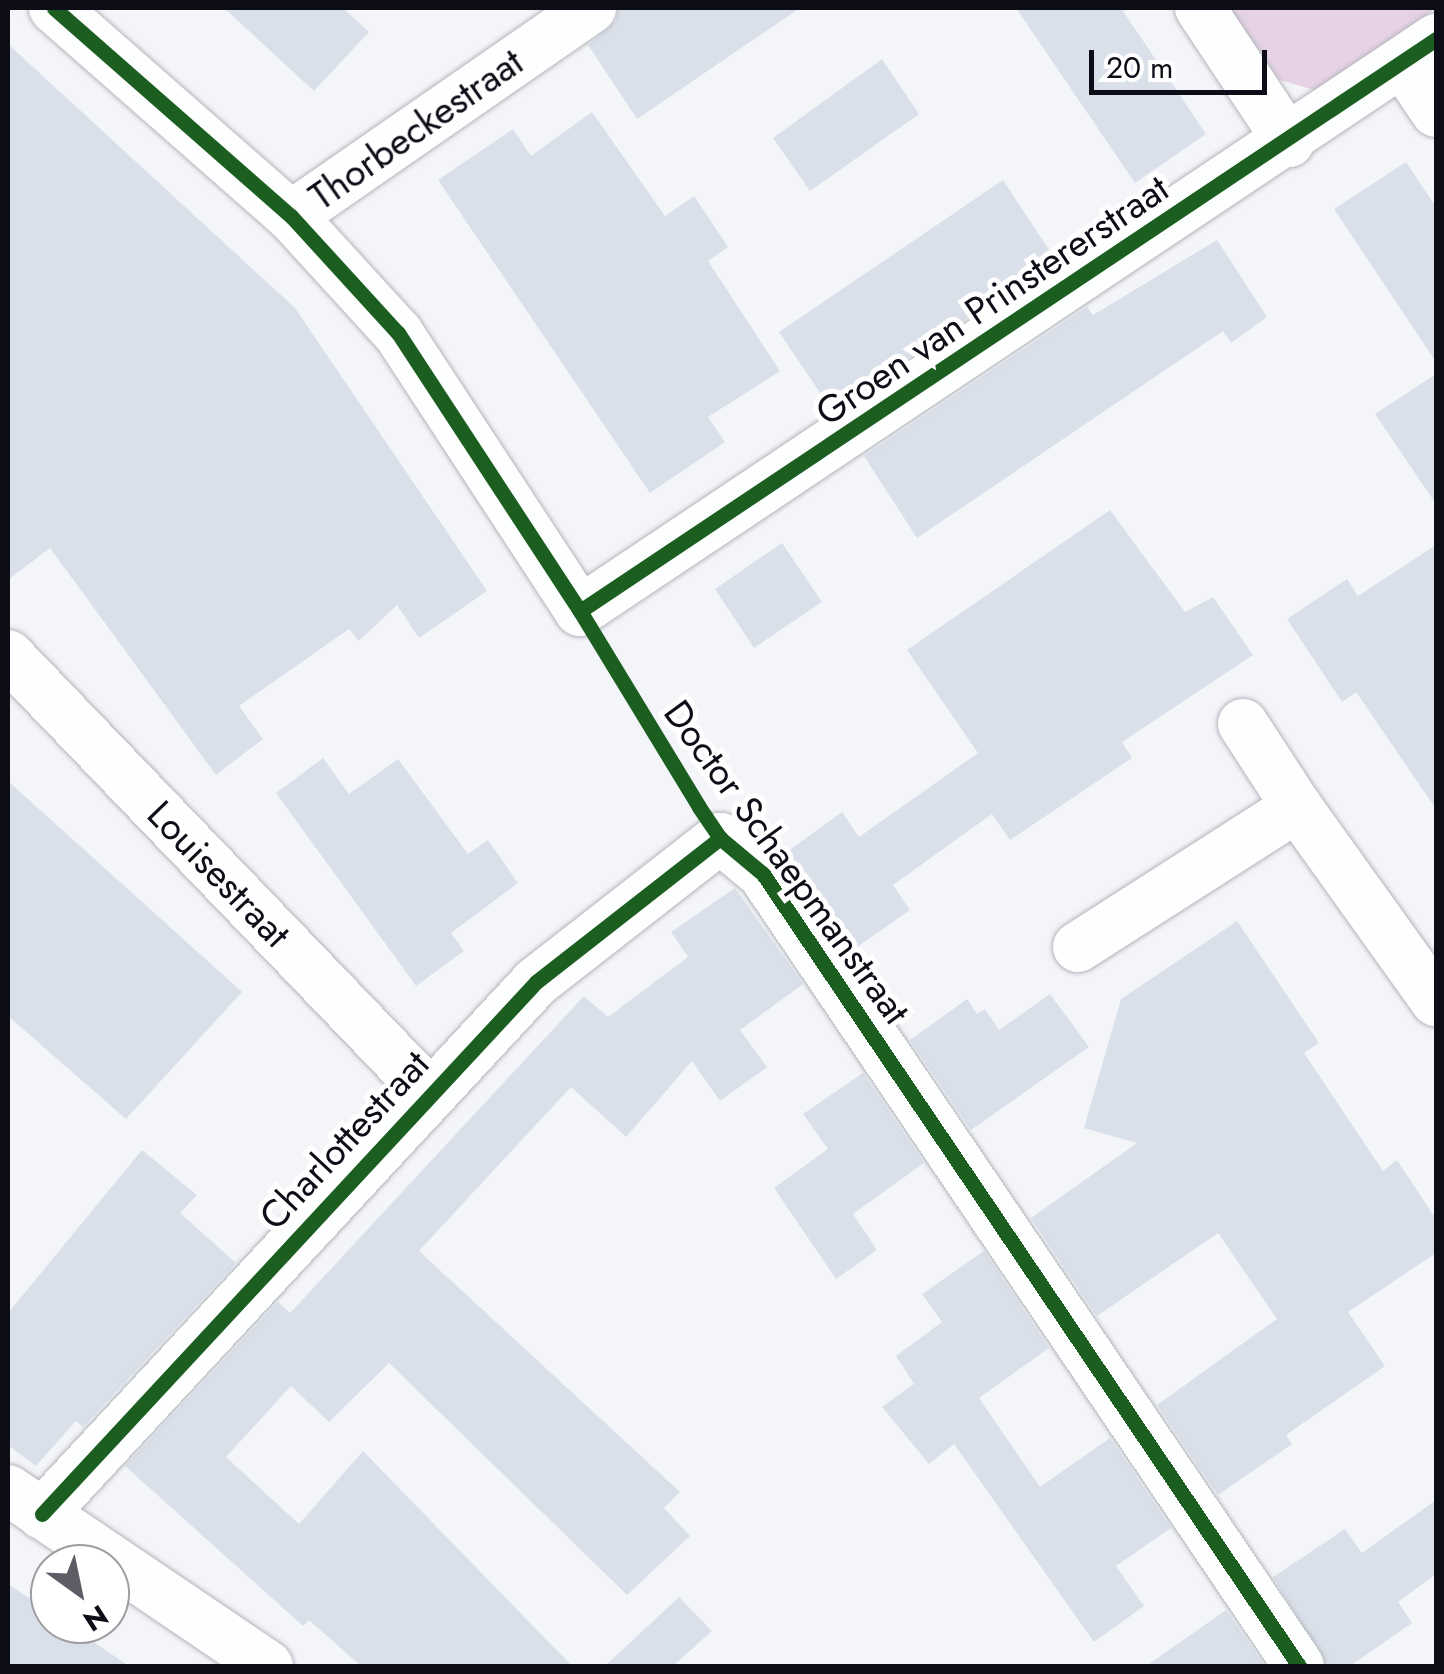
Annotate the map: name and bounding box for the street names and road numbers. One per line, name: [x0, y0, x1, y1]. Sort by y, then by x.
street label: Thorbeckestraat: [301, 39, 531, 219]
street label: Groen van Prinstererstraat: [807, 165, 1177, 435]
street label: Doctor Schaepmanstraat: [654, 691, 920, 1033]
street label: Louisestraat: [138, 791, 300, 957]
street label: Charlottestraat: [250, 1041, 438, 1239]

